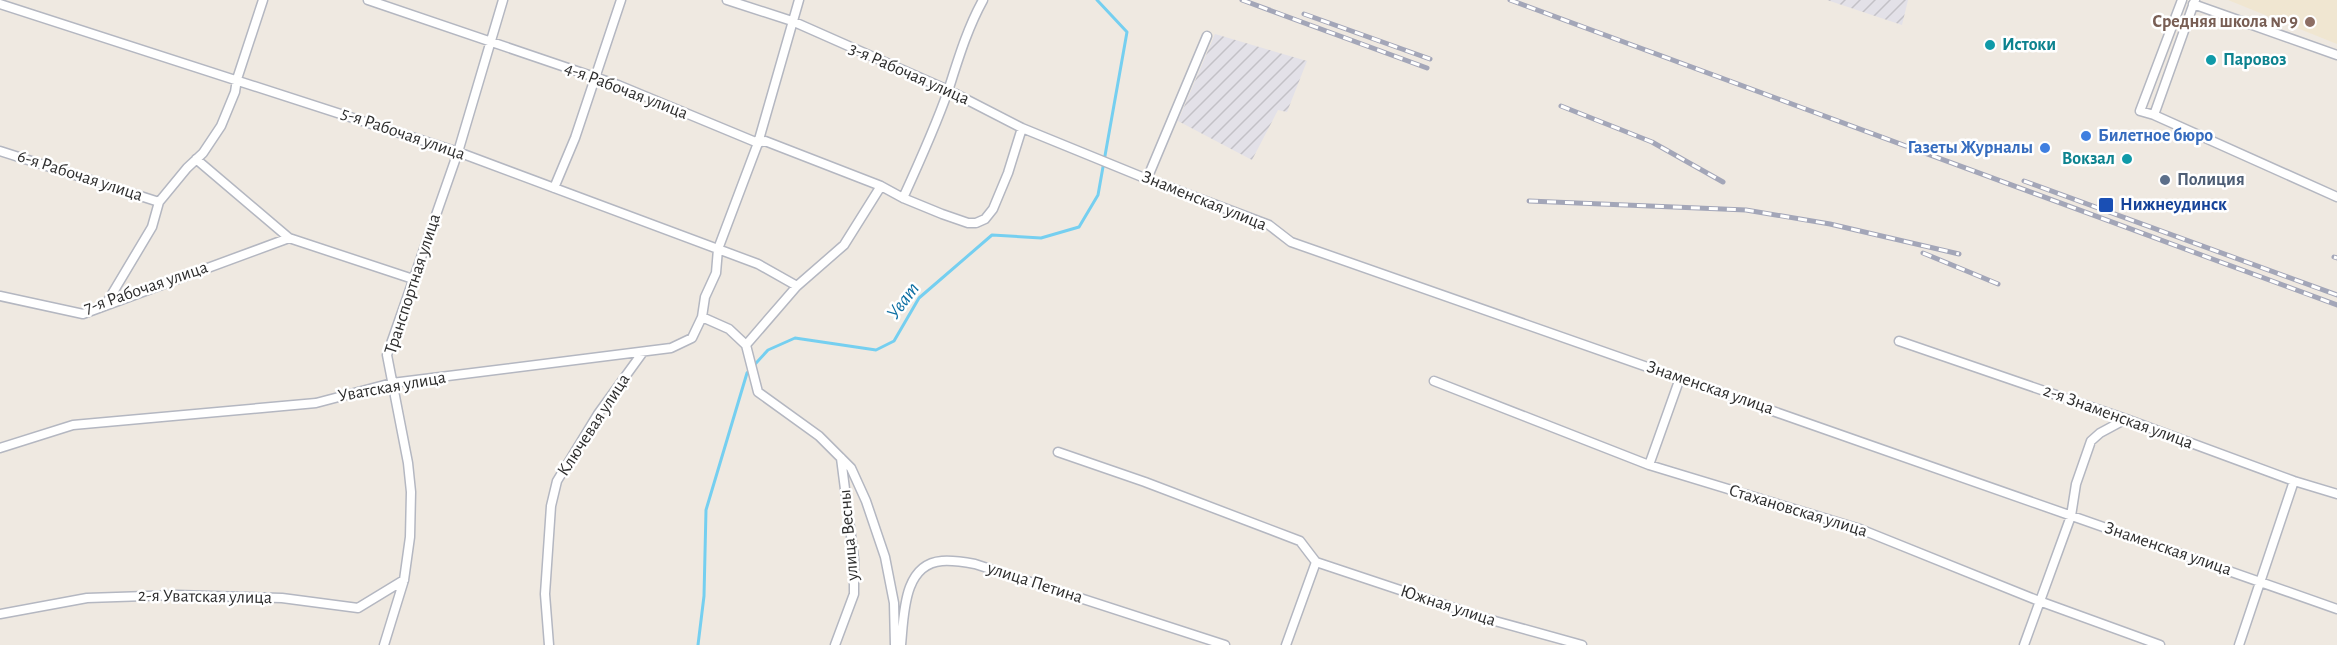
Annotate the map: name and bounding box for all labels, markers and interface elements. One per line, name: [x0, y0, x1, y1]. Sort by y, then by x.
place label: Средняя школа № 9: [2152, 13, 2298, 31]
marker: Средняя школа № 9: [2303, 15, 2317, 29]
place label: Истоки: [2002, 36, 2056, 54]
marker: Истоки: [1983, 38, 1997, 52]
street label: 3-я Рабочая улица: [846, 39, 972, 109]
place label: Паровоз: [2223, 51, 2286, 69]
marker: Паровоз: [2204, 53, 2218, 67]
street label: 4-я Рабочая улица: [562, 58, 691, 123]
street label: 5-я Рабочая улица: [339, 103, 468, 164]
place label: Билетное бюро: [2098, 127, 2213, 145]
marker: Билетное бюро: [2079, 129, 2093, 143]
place label: Газеты Журналы: [1907, 139, 2033, 157]
marker: Газеты Журналы: [2038, 141, 2052, 155]
street label: 6-я Рабочая улица: [15, 146, 145, 205]
place label: Вокзал: [2062, 150, 2115, 168]
marker: Вокзал: [2120, 152, 2134, 166]
street label: Знаменская улица: [1139, 168, 1269, 234]
place label: Полиция: [2177, 171, 2245, 189]
marker: Полиция: [2158, 173, 2172, 187]
marker: Нижнеудинск: [2097, 196, 2115, 214]
place label: Нижнеудинск: [2120, 196, 2227, 214]
street label: Транспортная улица: [382, 211, 444, 357]
street label: 7-я Рабочая улица: [81, 257, 210, 318]
water label: Уват: [883, 279, 923, 323]
street label: Знаменская улица: [1644, 358, 1776, 418]
street label: Уватская улица: [337, 369, 447, 405]
street label: Ключевая улица: [554, 371, 634, 479]
street label: 2-я Знаменская улица: [2041, 382, 2195, 452]
street label: Стахановская улица: [1727, 481, 1869, 541]
street label: улица Весны: [836, 489, 862, 582]
street label: Знаменская улица: [2102, 519, 2234, 579]
street label: улица Петина: [984, 559, 1085, 607]
street label: Южная улица: [1398, 582, 1498, 630]
street label: 2-я Уватская улица: [138, 587, 272, 607]

